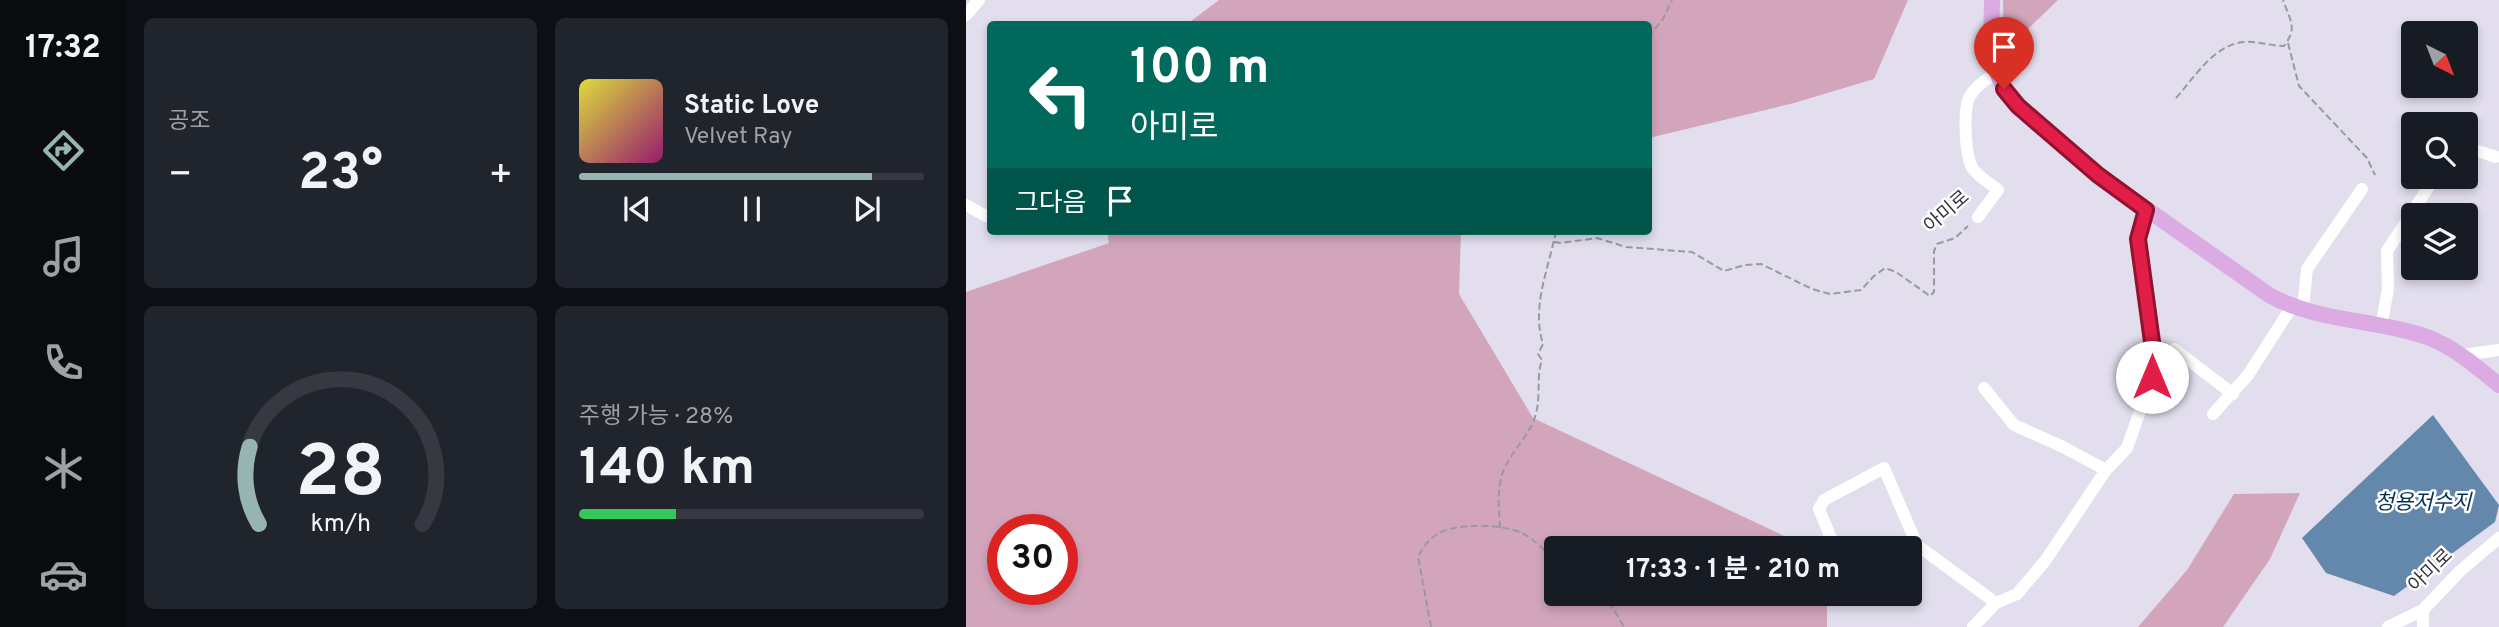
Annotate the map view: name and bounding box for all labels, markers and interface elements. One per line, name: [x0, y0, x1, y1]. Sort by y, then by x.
pin: [1974, 17, 2034, 89]
north arrow: [2401, 21, 2478, 98]
map controls: [2401, 21, 2478, 280]
icon: arrive: [1985, 28, 2023, 66]
text: 17:32: [25, 29, 101, 69]
text: 100 m: [1130, 39, 1269, 101]
icon: left: [1015, 49, 1106, 140]
text: Static Love: [684, 90, 819, 123]
text: 공조: [168, 108, 210, 137]
text: 아미로: [1130, 109, 1218, 149]
button: search: [2401, 112, 2478, 189]
text: Velvet Ray: [684, 123, 792, 152]
icon: directions: [39, 126, 88, 175]
text: 23°: [298, 142, 383, 208]
text: −: [168, 152, 193, 201]
text: +: [488, 152, 513, 201]
icon: arrive: [1101, 182, 1139, 220]
street label: 아미로: [1919, 186, 1975, 238]
text: 그다음: [1015, 188, 1087, 221]
icon: previous: [618, 190, 656, 228]
icon: pause: [733, 190, 771, 228]
icon: next: [848, 190, 886, 228]
button: layers: [2401, 203, 2478, 280]
icon: music: [39, 232, 88, 281]
icon: phone: [39, 338, 88, 387]
position arrow: [2115, 340, 2189, 414]
text: 주행 가능 · 28%: [579, 403, 733, 432]
text: 28: [295, 430, 386, 522]
text: 140 km: [579, 437, 755, 503]
icon: climate: [39, 444, 88, 493]
water label: 청용저수지: [2375, 490, 2473, 517]
text: km/h: [310, 508, 371, 540]
speed limit sign: 30: [987, 514, 1078, 605]
street label: 아미로: [2404, 544, 2458, 598]
icon: car: [39, 550, 88, 599]
text: 17:33 · 1 분 · 210 m: [1626, 554, 1840, 587]

